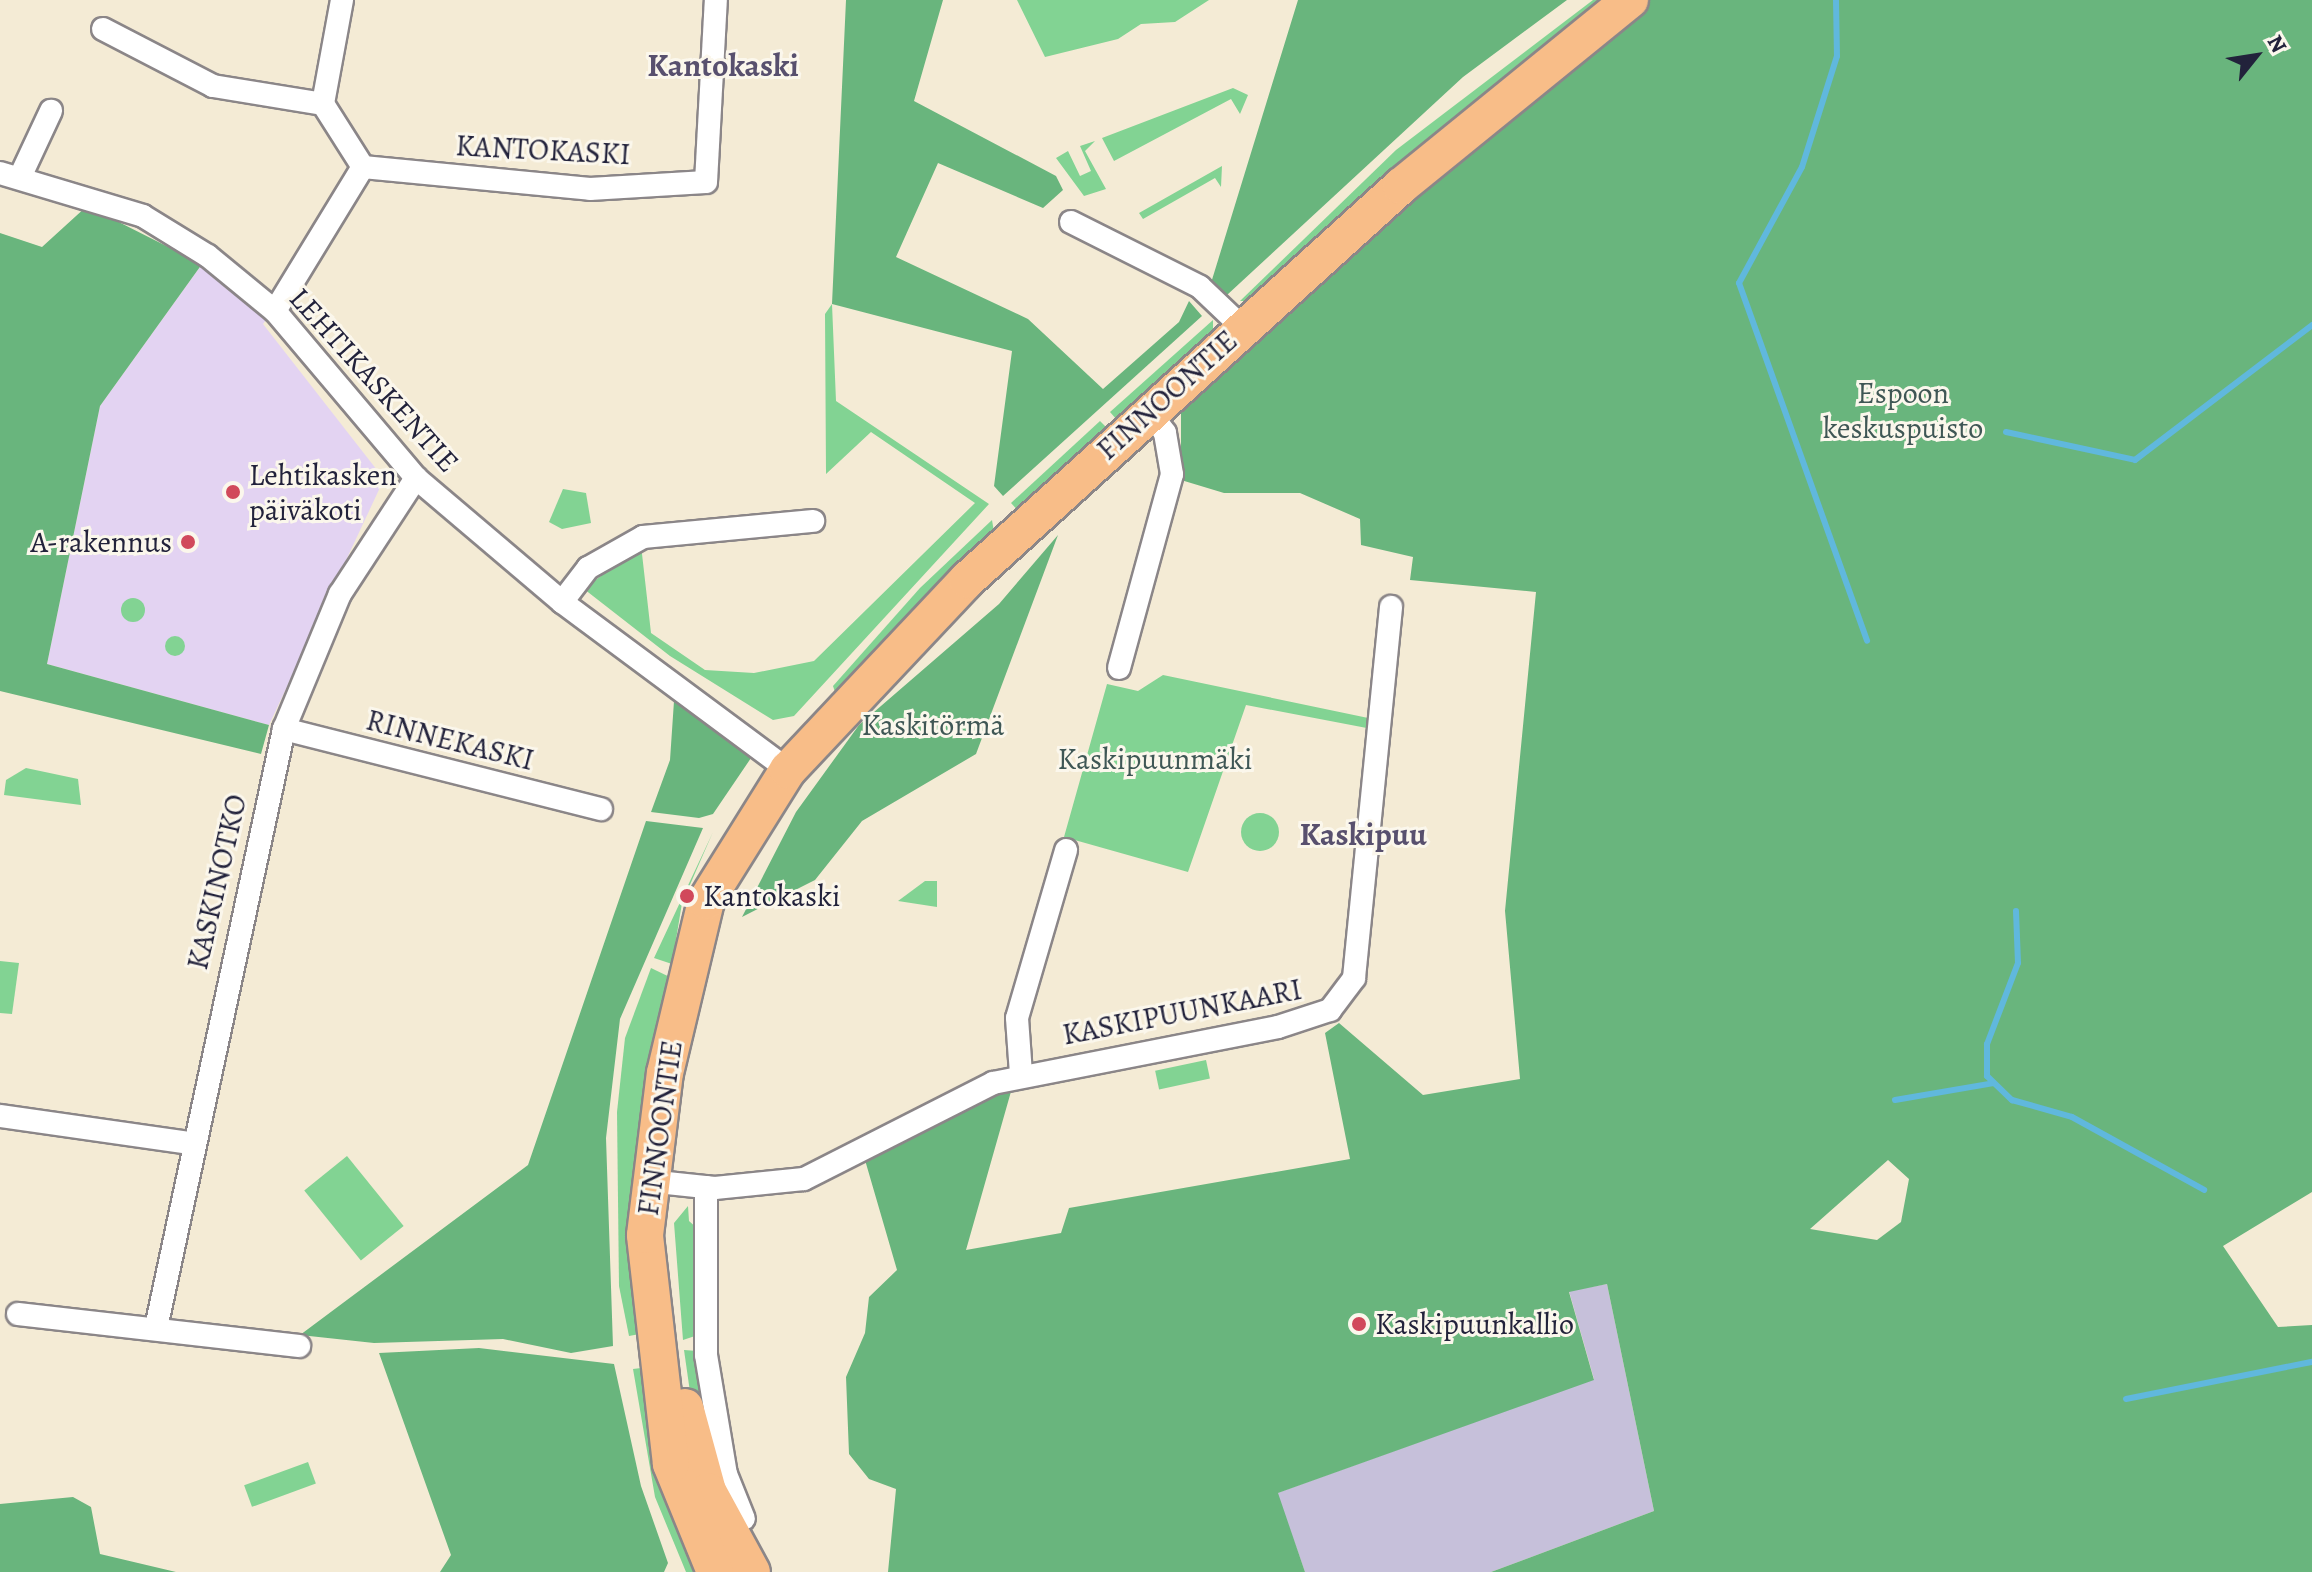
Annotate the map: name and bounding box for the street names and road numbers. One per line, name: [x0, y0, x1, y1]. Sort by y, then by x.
street label: KANTOKASKI: [455, 127, 631, 173]
street label: LEHTIKASKENTIE: [282, 280, 466, 480]
street label: FINNOONTIE: [1089, 322, 1245, 468]
street label: RINNEKASKI: [362, 702, 538, 778]
street label: KASKINOTKO: [179, 791, 255, 973]
street label: KASKIPUUNKAARI: [1059, 971, 1305, 1053]
street label: FINNOONTIE: [630, 1038, 690, 1218]

